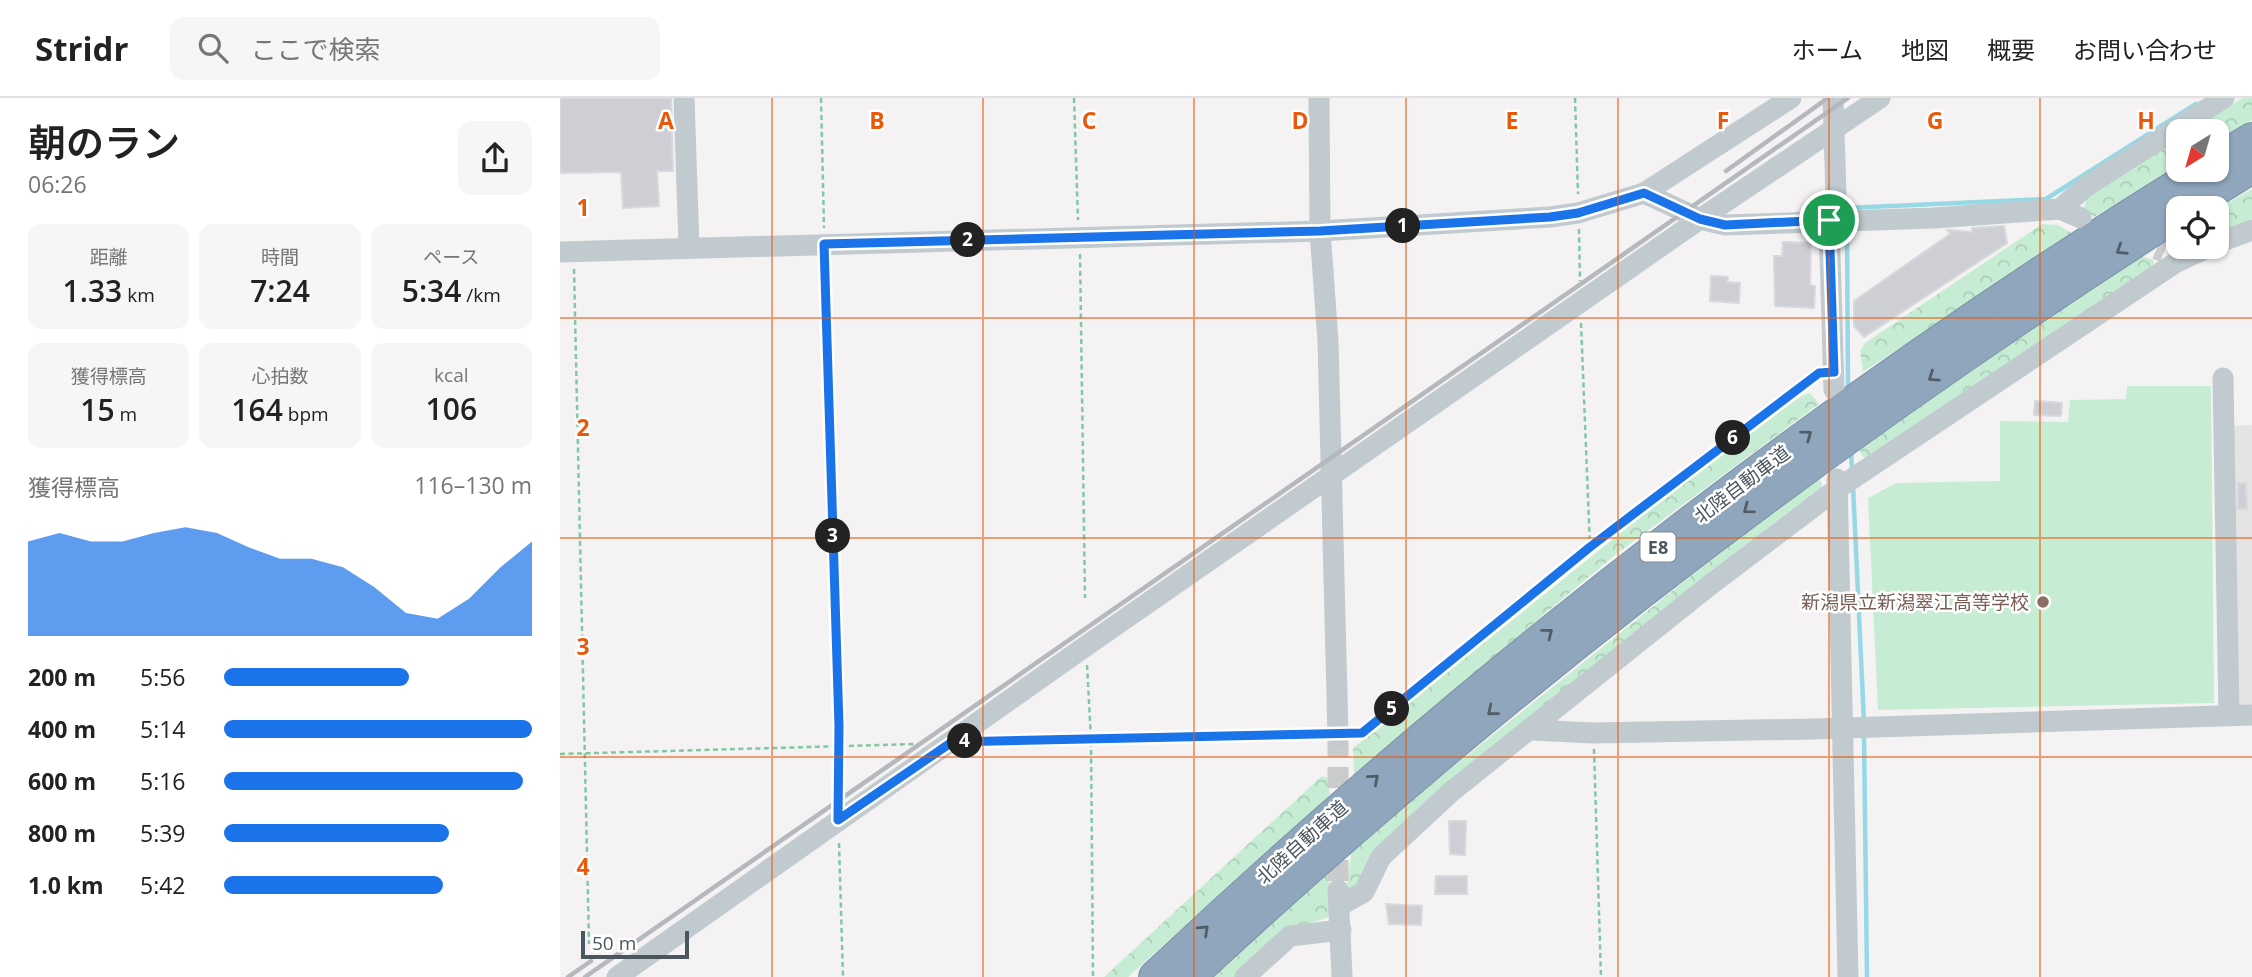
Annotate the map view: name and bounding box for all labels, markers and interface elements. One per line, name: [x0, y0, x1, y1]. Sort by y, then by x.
search box: [170, 17, 660, 80]
text: Stridr: [35, 26, 128, 71]
icon: search: [194, 29, 232, 67]
text: ここで検索: [250, 31, 380, 67]
text: ホーム: [1792, 33, 1863, 66]
text: 地図: [1901, 33, 1949, 66]
text: 概要: [1987, 33, 2035, 66]
text: お問い合わせ: [2073, 33, 2217, 66]
text: A: [658, 104, 674, 136]
text: B: [869, 104, 885, 136]
text: C: [1082, 104, 1096, 136]
text: D: [1291, 104, 1309, 136]
text: E: [1506, 104, 1518, 136]
text: F: [1717, 104, 1729, 136]
text: G: [1927, 104, 1943, 136]
text: H: [2137, 104, 2155, 136]
text: 朝のラン: [28, 116, 180, 168]
north arrow: [2166, 119, 2230, 182]
map controls: [2166, 119, 2229, 259]
button: share: [458, 121, 532, 195]
text: 06:26: [28, 168, 87, 200]
pin: [1799, 190, 1859, 250]
text: 1: [576, 191, 590, 223]
button: locate: [2166, 196, 2229, 259]
icon: arrive: [1810, 201, 1848, 239]
pin: 1: [1386, 208, 1420, 244]
text: 1: [1397, 212, 1408, 238]
pin: 2: [950, 222, 986, 258]
text: 2: [962, 226, 973, 252]
one-way arrow: [2116, 241, 2129, 254]
text: 距離: [90, 244, 128, 270]
text: 時間: [261, 244, 299, 270]
text: ペース: [423, 244, 479, 270]
text: 1.33: [63, 270, 122, 311]
text: 7:24: [250, 270, 310, 311]
text: 5:34: [402, 270, 461, 311]
text: km: [122, 282, 155, 308]
text: /km: [461, 282, 501, 308]
text: kcal: [434, 362, 469, 388]
text: 獲得標高: [71, 363, 147, 389]
text: 心拍数: [251, 363, 309, 389]
one-way arrow: [1928, 369, 1941, 381]
text: 106: [426, 388, 477, 429]
text: 15: [80, 389, 115, 430]
text: 164: [231, 389, 283, 430]
text: m: [115, 401, 137, 427]
text: bpm: [283, 401, 329, 427]
text: 2: [576, 411, 590, 443]
pin: 6: [1716, 420, 1750, 456]
text: 6: [1727, 424, 1738, 450]
one-way arrow: [1799, 431, 1812, 443]
street label: 北陸自動車道: [1689, 439, 1795, 529]
text: 116–130 m: [414, 469, 532, 501]
text: 獲得標高: [28, 471, 120, 503]
one-way arrow: [1743, 501, 1756, 514]
pin: 3: [816, 518, 850, 554]
text: 3: [827, 522, 838, 548]
road number: E8: [1640, 532, 1676, 561]
place label: 新潟県立新潟翠江高等学校: [1801, 589, 2029, 615]
marker: 新潟県立新潟翠江高等学校: [2035, 594, 2051, 610]
one-way arrow: [1541, 628, 1553, 641]
text: 3: [576, 630, 590, 662]
text: 200 m: [28, 661, 96, 693]
text: 5:56: [140, 661, 186, 693]
pin: 5: [1374, 692, 1410, 726]
text: 5: [1386, 695, 1397, 721]
one-way arrow: [1488, 703, 1501, 715]
text: 400 m: [28, 713, 96, 745]
text: 5:14: [140, 713, 186, 745]
pin: 4: [948, 724, 982, 758]
text: 4: [959, 727, 970, 753]
text: 600 m: [28, 765, 96, 797]
text: 5:16: [140, 765, 186, 797]
one-way arrow: [1366, 775, 1379, 787]
street label: 北陸自動車道: [1251, 794, 1353, 890]
text: 800 m: [28, 817, 96, 849]
text: 5:39: [140, 817, 186, 849]
text: 4: [576, 850, 590, 882]
text: 1.0 km: [28, 869, 104, 901]
text: 5:42: [140, 869, 186, 901]
one-way arrow: [1196, 926, 1209, 939]
scale bar: [581, 928, 690, 960]
text: 50 m: [592, 930, 636, 956]

